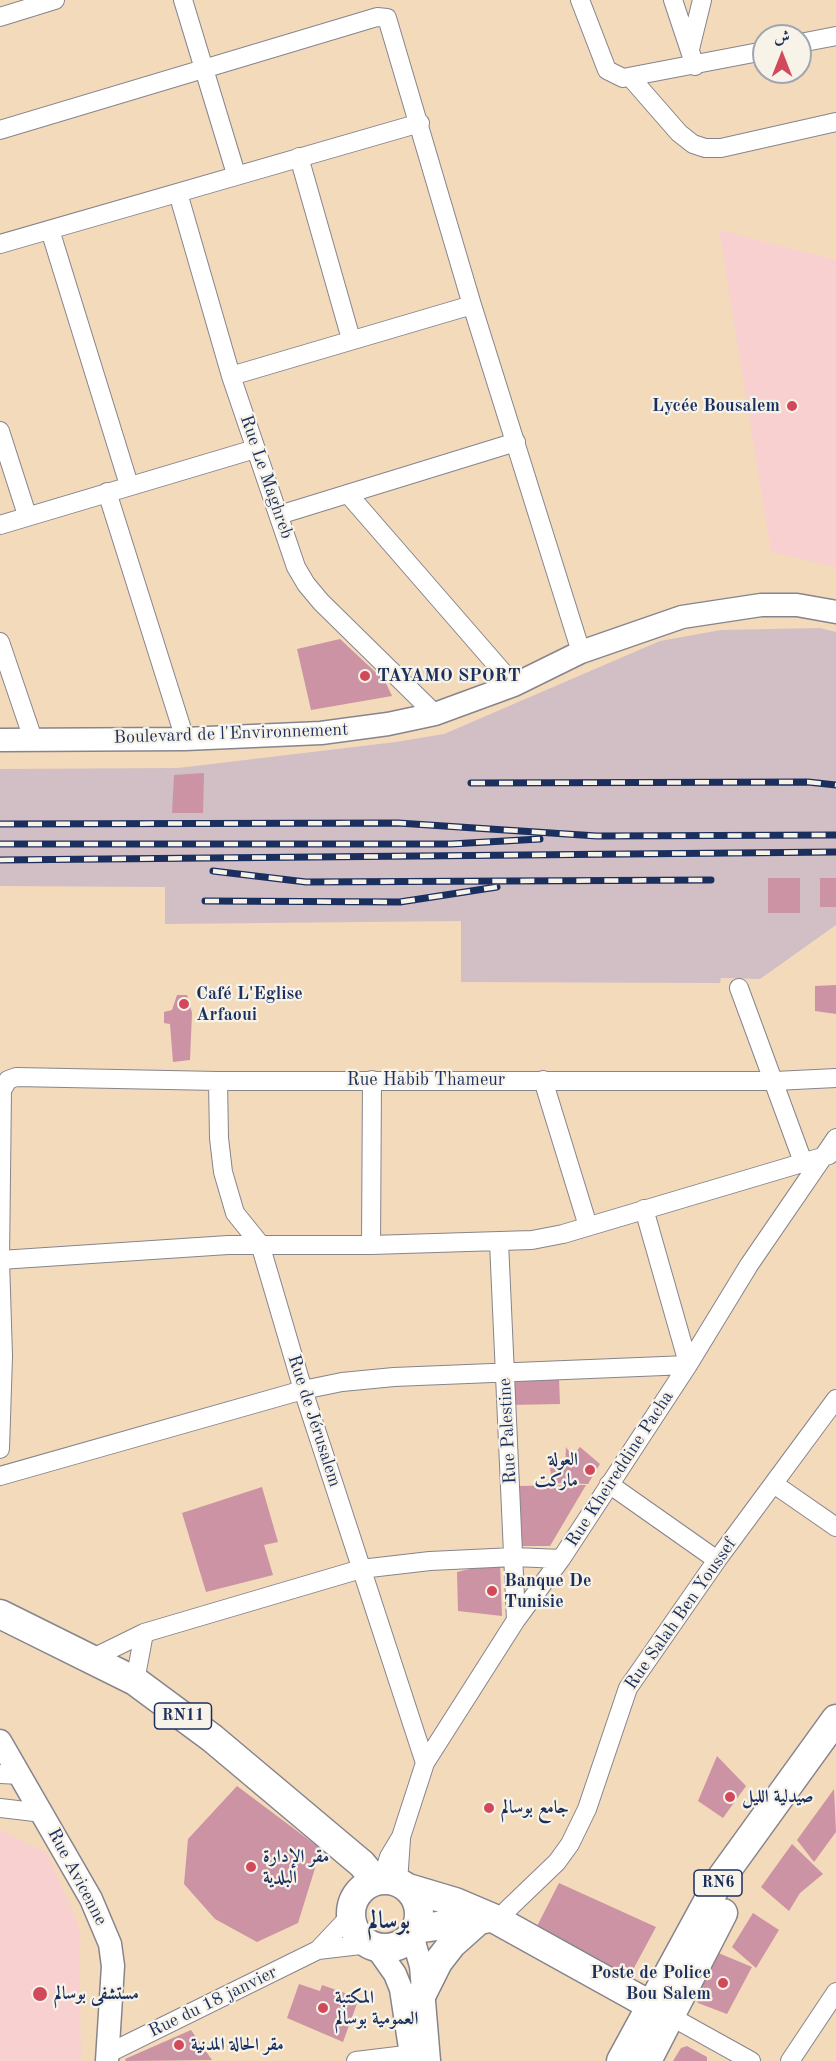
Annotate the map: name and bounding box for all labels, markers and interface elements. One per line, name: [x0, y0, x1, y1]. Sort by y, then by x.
north arrow: [752, 24, 812, 84]
text: ش: [774, 30, 790, 46]
place label: Lycée Bousalem: [652, 395, 780, 417]
marker: Lycée Bousalem: [785, 399, 799, 413]
street label: Rue Le Maghreb: [235, 412, 297, 542]
place label: TAYAMO SPORT: [377, 665, 521, 687]
marker: TAYAMO SPORT: [358, 669, 372, 683]
street label: Boulevard de l'Environnement: [113, 719, 349, 749]
place label: Café L'Eglise Arfaoui: [196, 983, 303, 1026]
marker: Café L'Eglise Arfaoui: [177, 997, 191, 1011]
street label: Rue Habib Thameur: [347, 1069, 505, 1091]
street label: Rue de Jérusalem: [282, 1352, 346, 1490]
street label: Rue Palestine: [494, 1377, 522, 1485]
street label: Rue Kheireddine Pacha: [561, 1387, 679, 1551]
place label: العولة ماركت: [535, 1449, 578, 1492]
marker: العولة ماركت: [583, 1463, 597, 1477]
street label: Rue Salah Ben Youssef: [621, 1534, 741, 1694]
place label: Banque De Tunisie: [504, 1570, 591, 1612]
marker: Banque De Tunisie: [485, 1584, 499, 1598]
road number: RN11: [154, 1703, 212, 1729]
place label: صيدلية الليل: [742, 1786, 813, 1808]
marker: صيدلية الليل: [723, 1790, 737, 1804]
place label: جامع بوسالم: [501, 1797, 569, 1819]
marker: جامع بوسالم: [482, 1801, 496, 1815]
street label: Rue Avicenne: [42, 1825, 112, 1929]
place label: مقر الإدارة البلدية: [263, 1846, 329, 1888]
marker: مقر الإدارة البلدية: [244, 1860, 258, 1874]
road number: RN6: [694, 1870, 742, 1896]
district label: بوسالم: [368, 1908, 410, 1936]
street label: Rue du 18 janvier: [145, 1962, 281, 2042]
place label: Poste de Police Bou Salem: [591, 1962, 711, 2004]
marker: Poste de Police Bou Salem: [716, 1976, 730, 1990]
place label: مستشفى بوسالم: [54, 1983, 139, 2005]
marker: مستشفى بوسالم: [31, 1985, 49, 2003]
place label: المكتبة العمومية بوسالم: [335, 1987, 418, 2030]
marker: المكتبة العمومية بوسالم: [316, 2001, 330, 2015]
place label: مقر الحالة المدنية: [191, 2034, 284, 2056]
marker: مقر الحالة المدنية: [172, 2038, 186, 2052]

